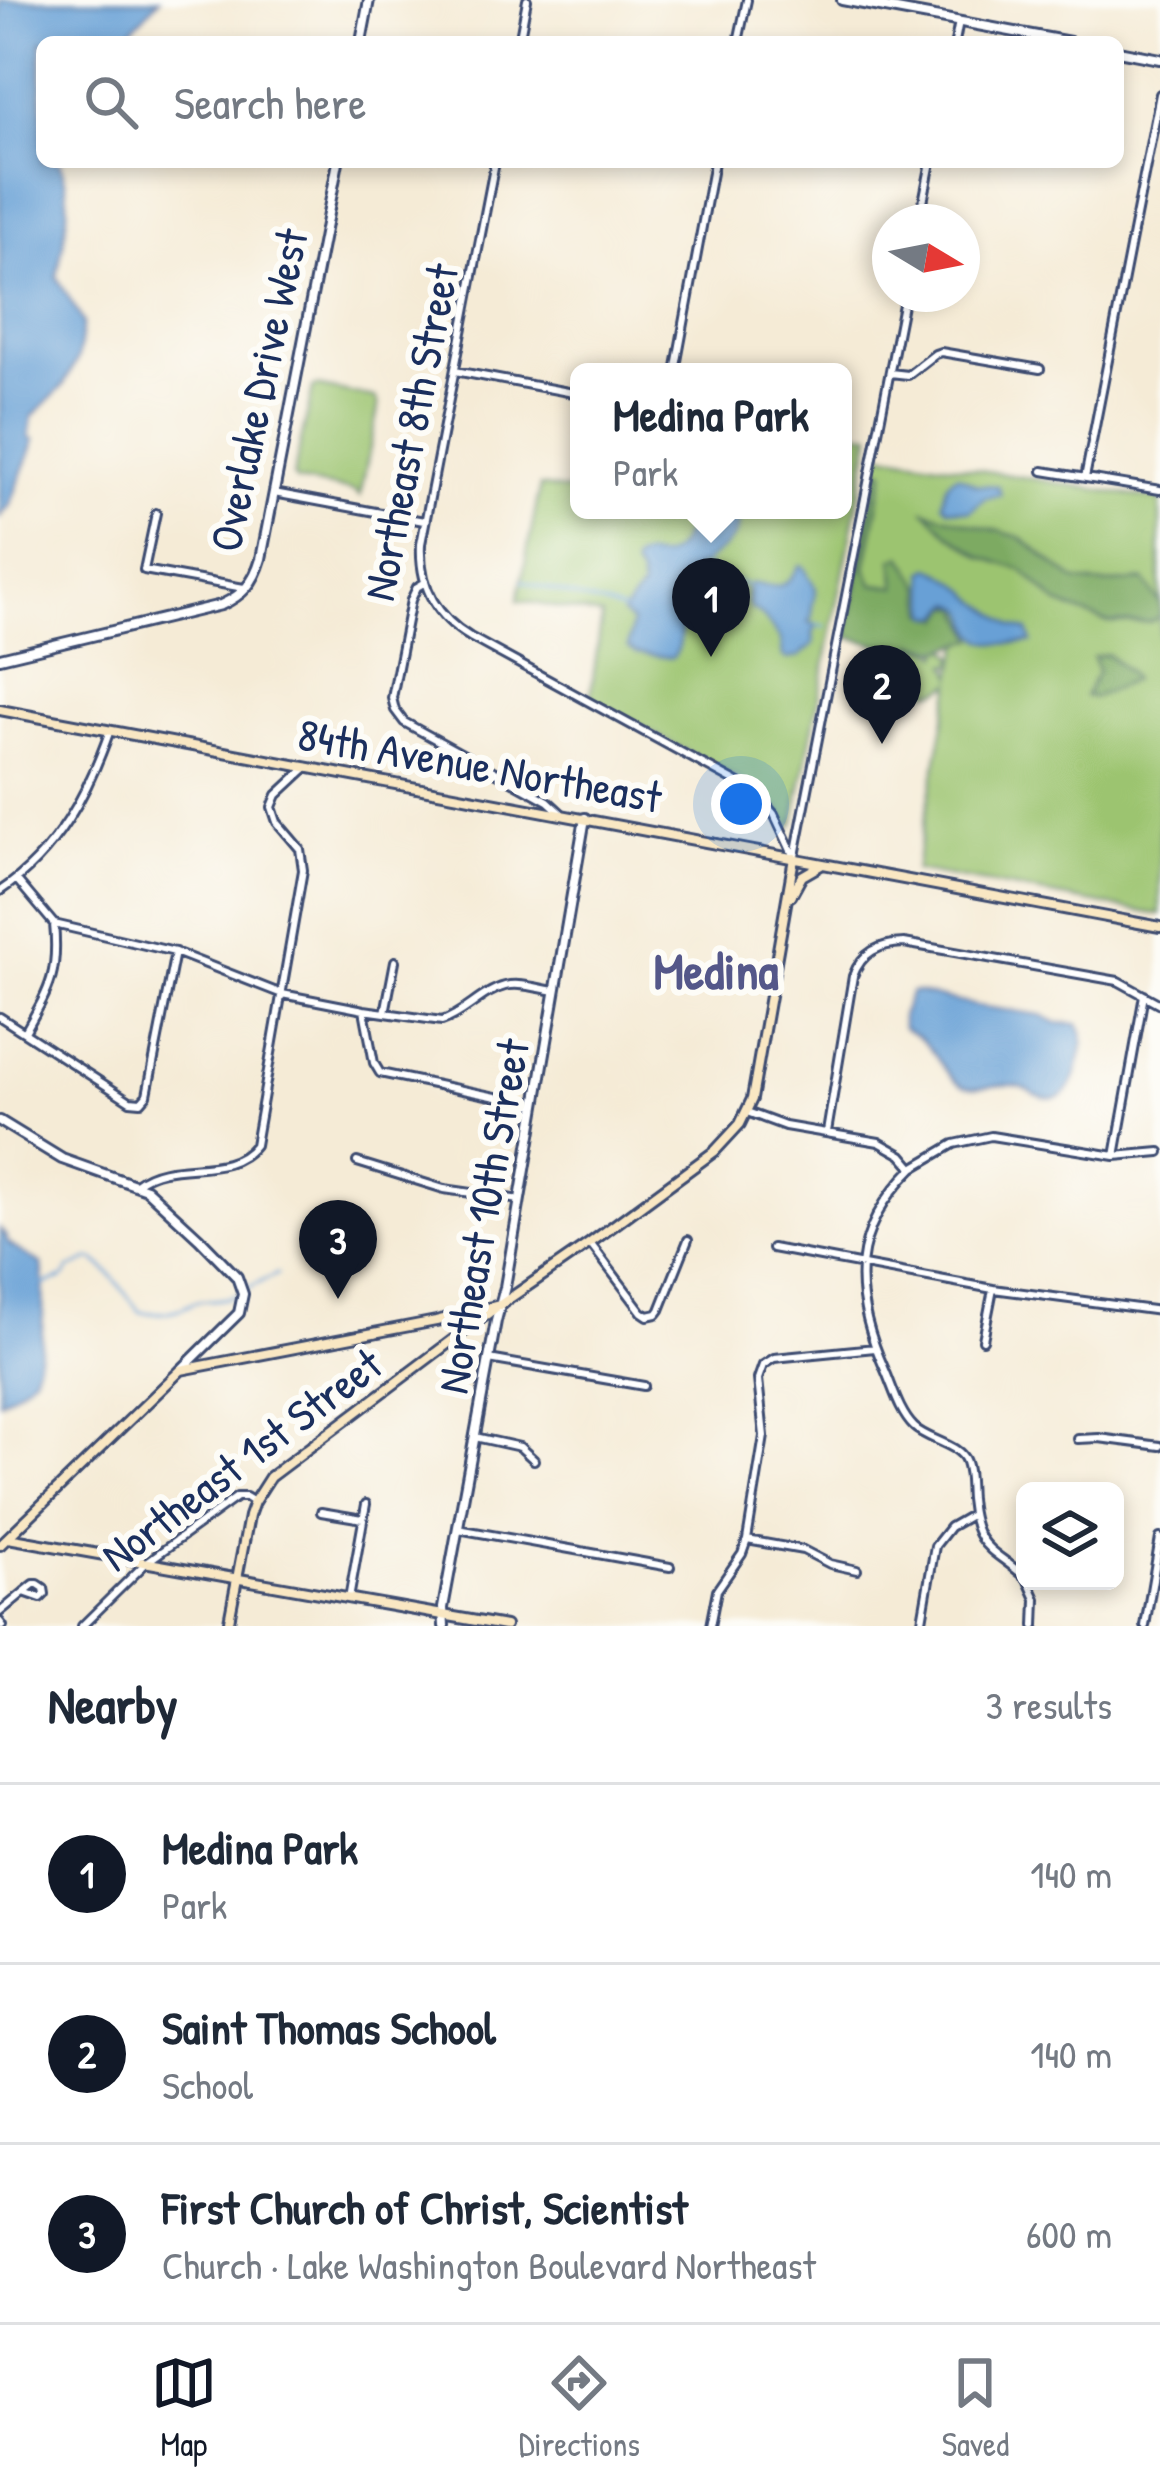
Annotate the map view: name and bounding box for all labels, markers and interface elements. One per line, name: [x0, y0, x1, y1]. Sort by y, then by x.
search box: [36, 36, 1124, 168]
icon: search: [78, 69, 144, 135]
text: Search here: [174, 72, 366, 133]
north arrow: [872, 204, 980, 312]
street label: Overlake Drive West: [194, 223, 322, 557]
street label: Northeast 8th Street: [347, 258, 473, 605]
popup: [570, 363, 852, 519]
text: Medina Park: [613, 384, 809, 445]
text: Park: [613, 445, 678, 498]
pin: 1: [672, 558, 750, 657]
pin: 2: [843, 645, 921, 744]
street label: 84th Avenue Northeast: [294, 703, 667, 827]
your location: [711, 774, 771, 834]
district label: Medina: [653, 936, 779, 1005]
street label: Northeast 10th Street: [421, 1034, 543, 1398]
pin: 3: [299, 1200, 377, 1299]
street label: Northeast 1st Street: [88, 1333, 394, 1585]
map controls: [1016, 1482, 1124, 1590]
button: layers: [1016, 1482, 1124, 1590]
text: Nearby: [48, 1670, 178, 1739]
text: 3 results: [986, 1678, 1112, 1731]
text: Medina Park: [162, 1817, 358, 1878]
text: 1: [80, 1847, 94, 1900]
text: 140 m: [1030, 1847, 1112, 1900]
text: Park: [162, 1878, 227, 1931]
text: Saint Thomas School: [162, 1997, 496, 2058]
text: 2: [78, 2027, 96, 2080]
text: 140 m: [1030, 2027, 1112, 2080]
text: School: [162, 2058, 253, 2111]
text: First Church of Christ, Scientist: [162, 2177, 688, 2238]
text: 3: [78, 2207, 96, 2260]
text: 600 m: [1026, 2207, 1112, 2260]
text: Church · Lake Washington Boulevard Northeast: [162, 2238, 816, 2291]
tab: Map: [151, 2350, 217, 2466]
tab: Directions: [519, 2350, 640, 2466]
tab: Saved: [942, 2350, 1009, 2466]

